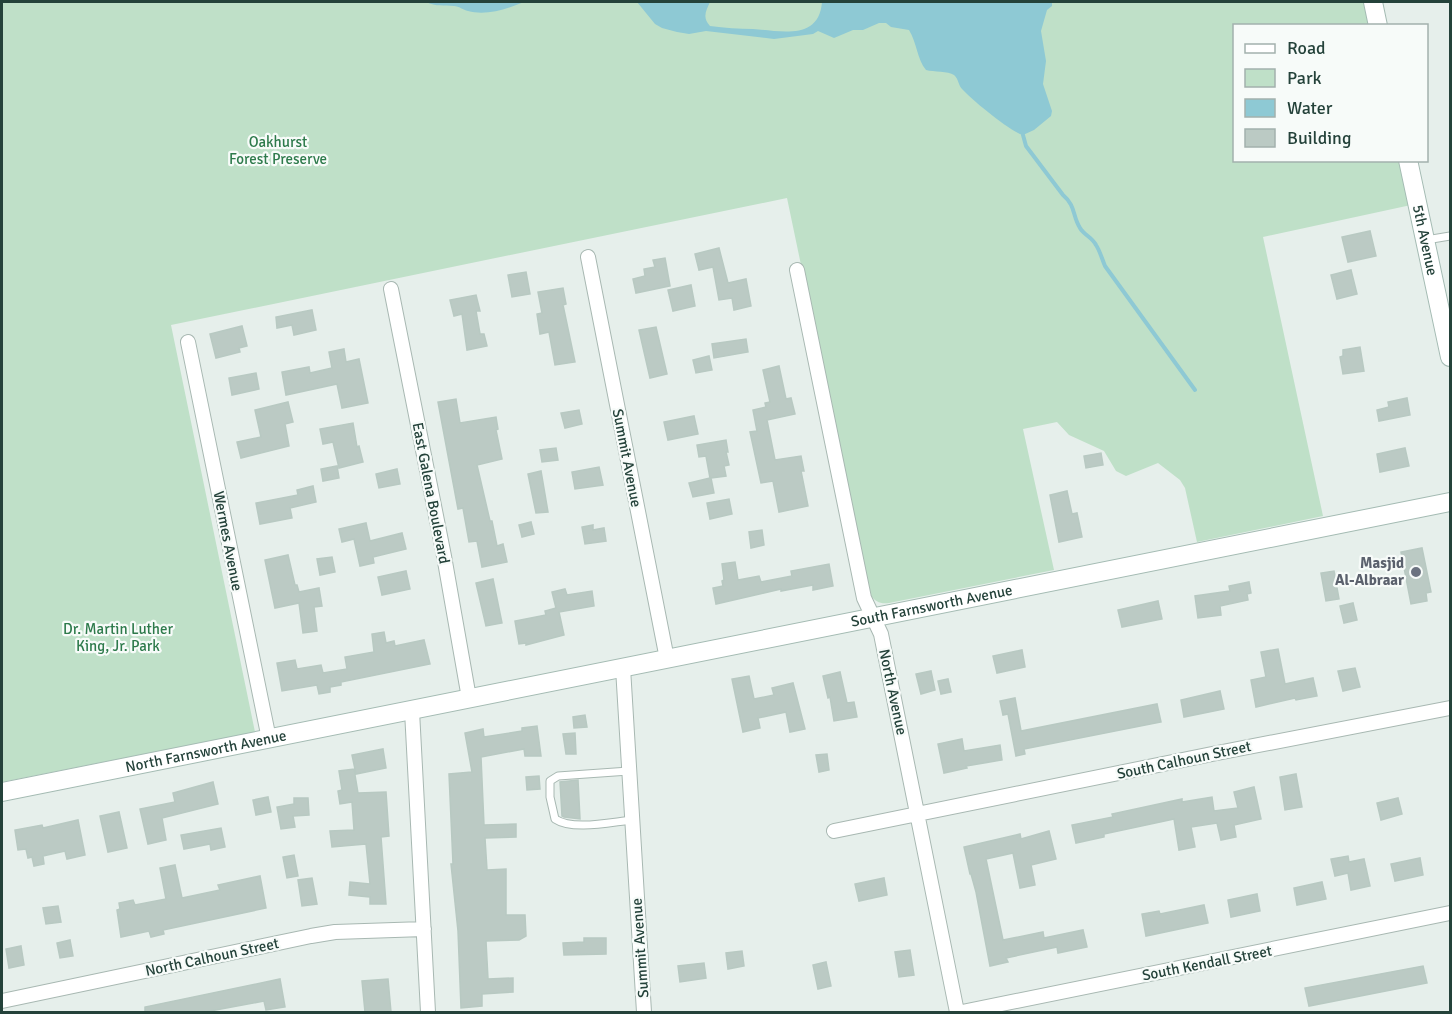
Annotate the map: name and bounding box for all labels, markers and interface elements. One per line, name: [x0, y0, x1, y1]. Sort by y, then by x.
legend: [1233, 24, 1428, 162]
text: Road: [1287, 37, 1326, 59]
text: Park: [1287, 67, 1322, 89]
text: Water: [1287, 97, 1333, 119]
text: Building: [1287, 127, 1351, 149]
park label: Oakhurst Forest Preserve: [229, 133, 327, 168]
street label: 5th Avenue: [1409, 203, 1441, 277]
street label: Summit Avenue: [609, 407, 645, 509]
street label: East Galena Boulevard: [408, 421, 454, 565]
street label: Wermes Avenue: [209, 489, 247, 593]
place label: Masjid Al-Albraar: [1335, 554, 1404, 589]
marker: Masjid Al-Albraar: [1409, 565, 1423, 579]
street label: South Farnsworth Avenue: [849, 581, 1014, 631]
park label: Dr. Martin Luther King, Jr. Park: [63, 620, 174, 655]
street label: North Avenue: [875, 647, 911, 737]
street label: North Farnsworth Avenue: [124, 726, 288, 776]
street label: South Calhoun Street: [1115, 737, 1253, 783]
street label: Summit Avenue: [628, 898, 652, 998]
street label: North Calhoun Street: [143, 934, 281, 980]
street label: South Kendall Street: [1140, 942, 1274, 984]

